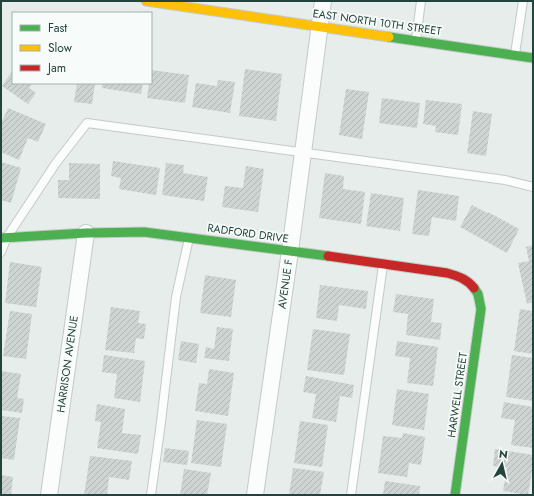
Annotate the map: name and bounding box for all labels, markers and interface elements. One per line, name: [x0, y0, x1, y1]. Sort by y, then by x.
street label: EAST NORTH 10TH STREET: [312, 5, 442, 39]
legend: [12, 12, 152, 84]
text: Fast: [48, 19, 67, 37]
text: Slow: [48, 39, 73, 57]
text: Jam: [46, 59, 66, 77]
street label: RADFORD DRIVE: [206, 219, 290, 247]
street label: AVENUE F: [274, 258, 296, 310]
street label: HARRISON AVENUE: [52, 315, 82, 413]
street label: HARWELL STREET: [443, 351, 471, 439]
north arrow: [482, 444, 522, 484]
text: N: [498, 446, 509, 463]

